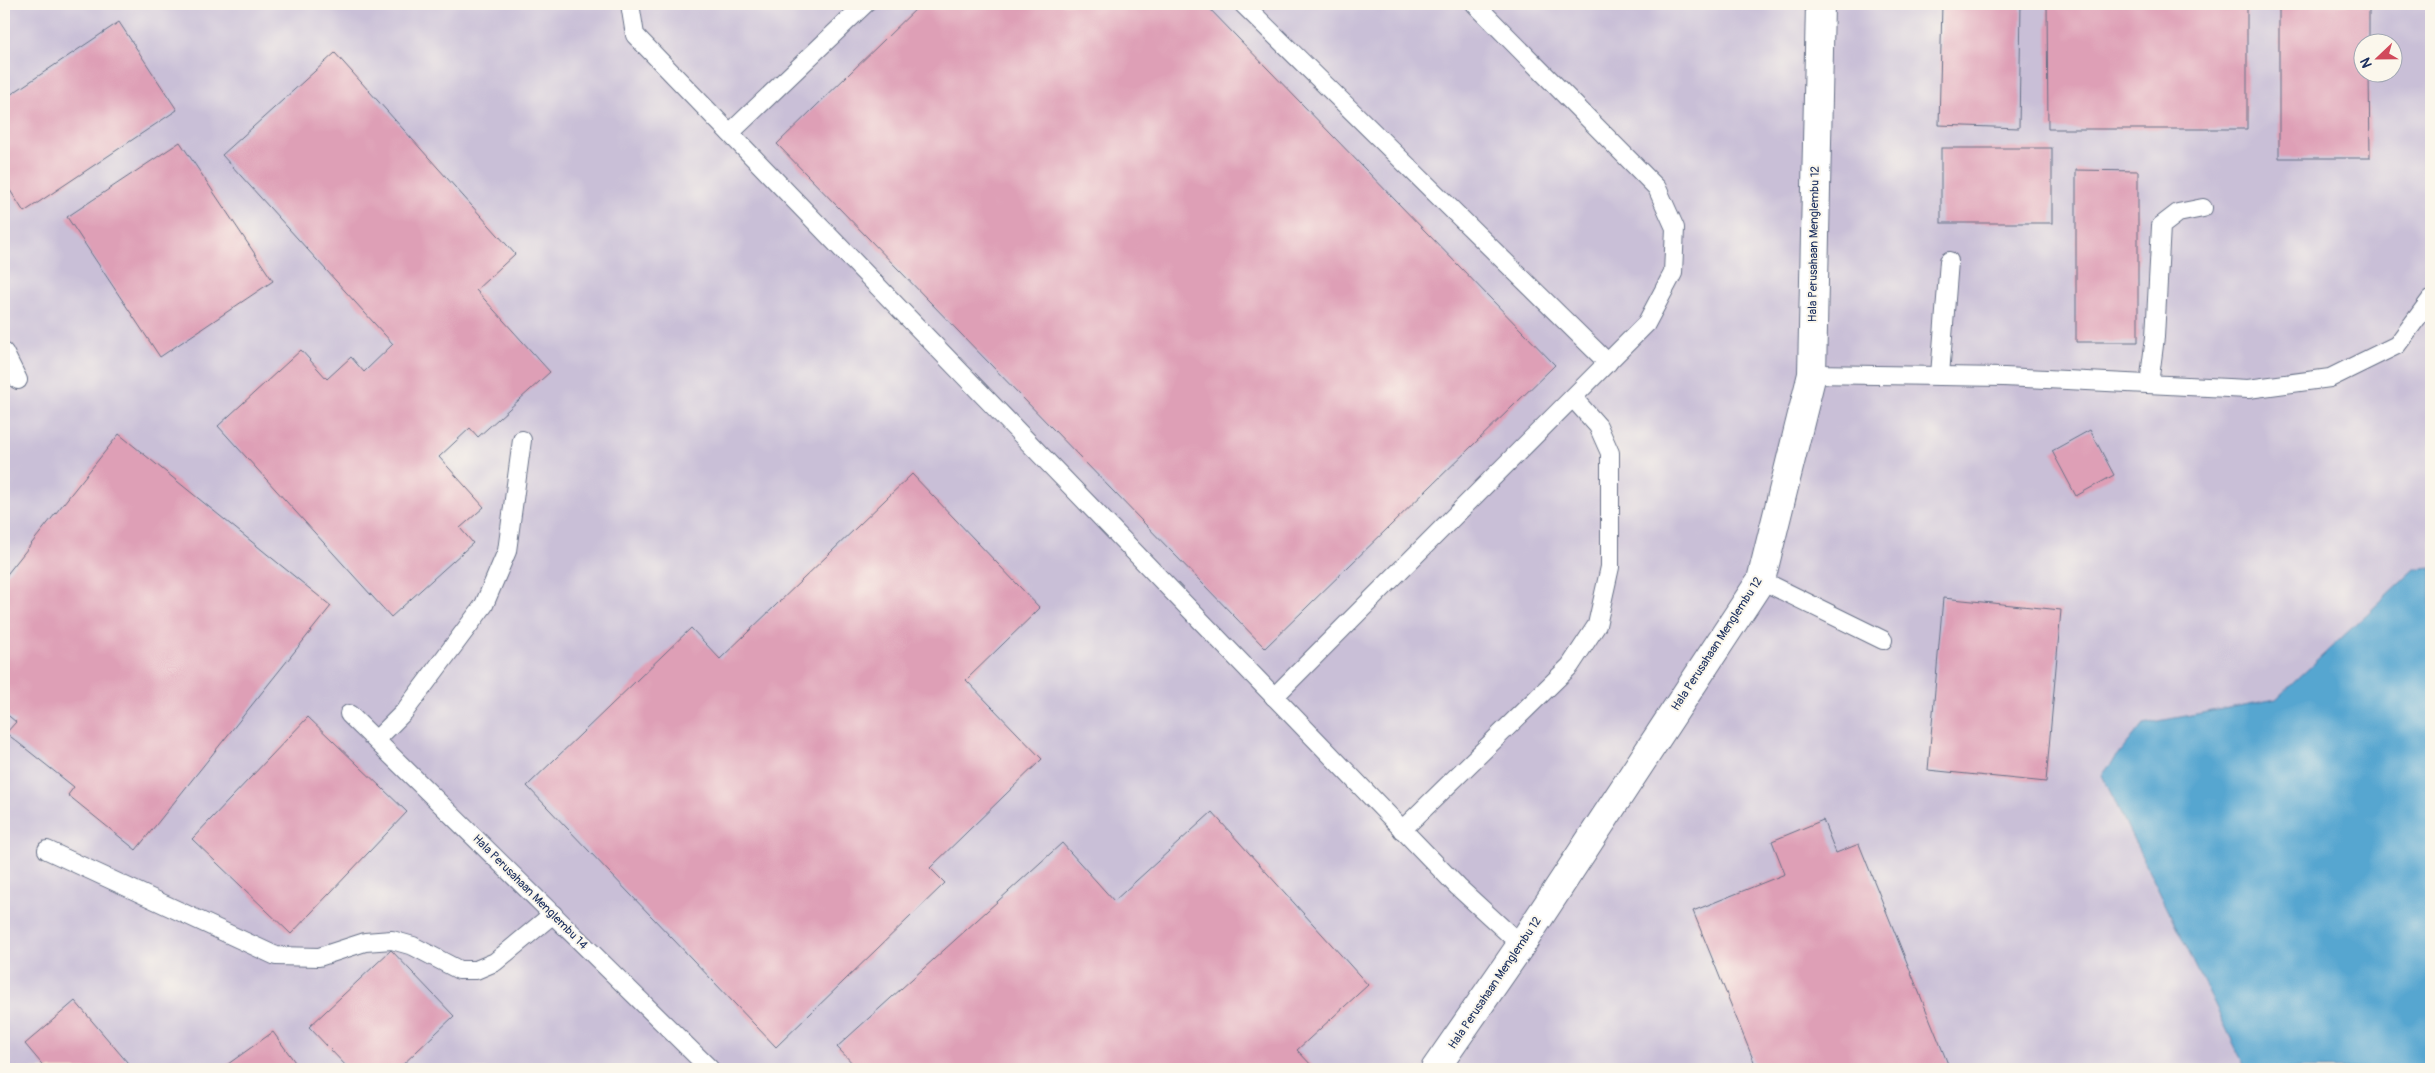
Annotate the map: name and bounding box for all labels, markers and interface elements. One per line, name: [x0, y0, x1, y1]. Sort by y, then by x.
north arrow: [2352, 32, 2402, 82]
text: N: [2357, 55, 2376, 70]
street label: Hala Perusahaan Menglembu 12: [1805, 165, 1823, 322]
street label: Hala Perusahaan Menglembu 12: [1668, 574, 1766, 714]
street label: Hala Perusahaan Menglembu 14: [469, 831, 591, 953]
street label: Hala Perusahaan Menglembu 12: [1445, 914, 1545, 1052]

